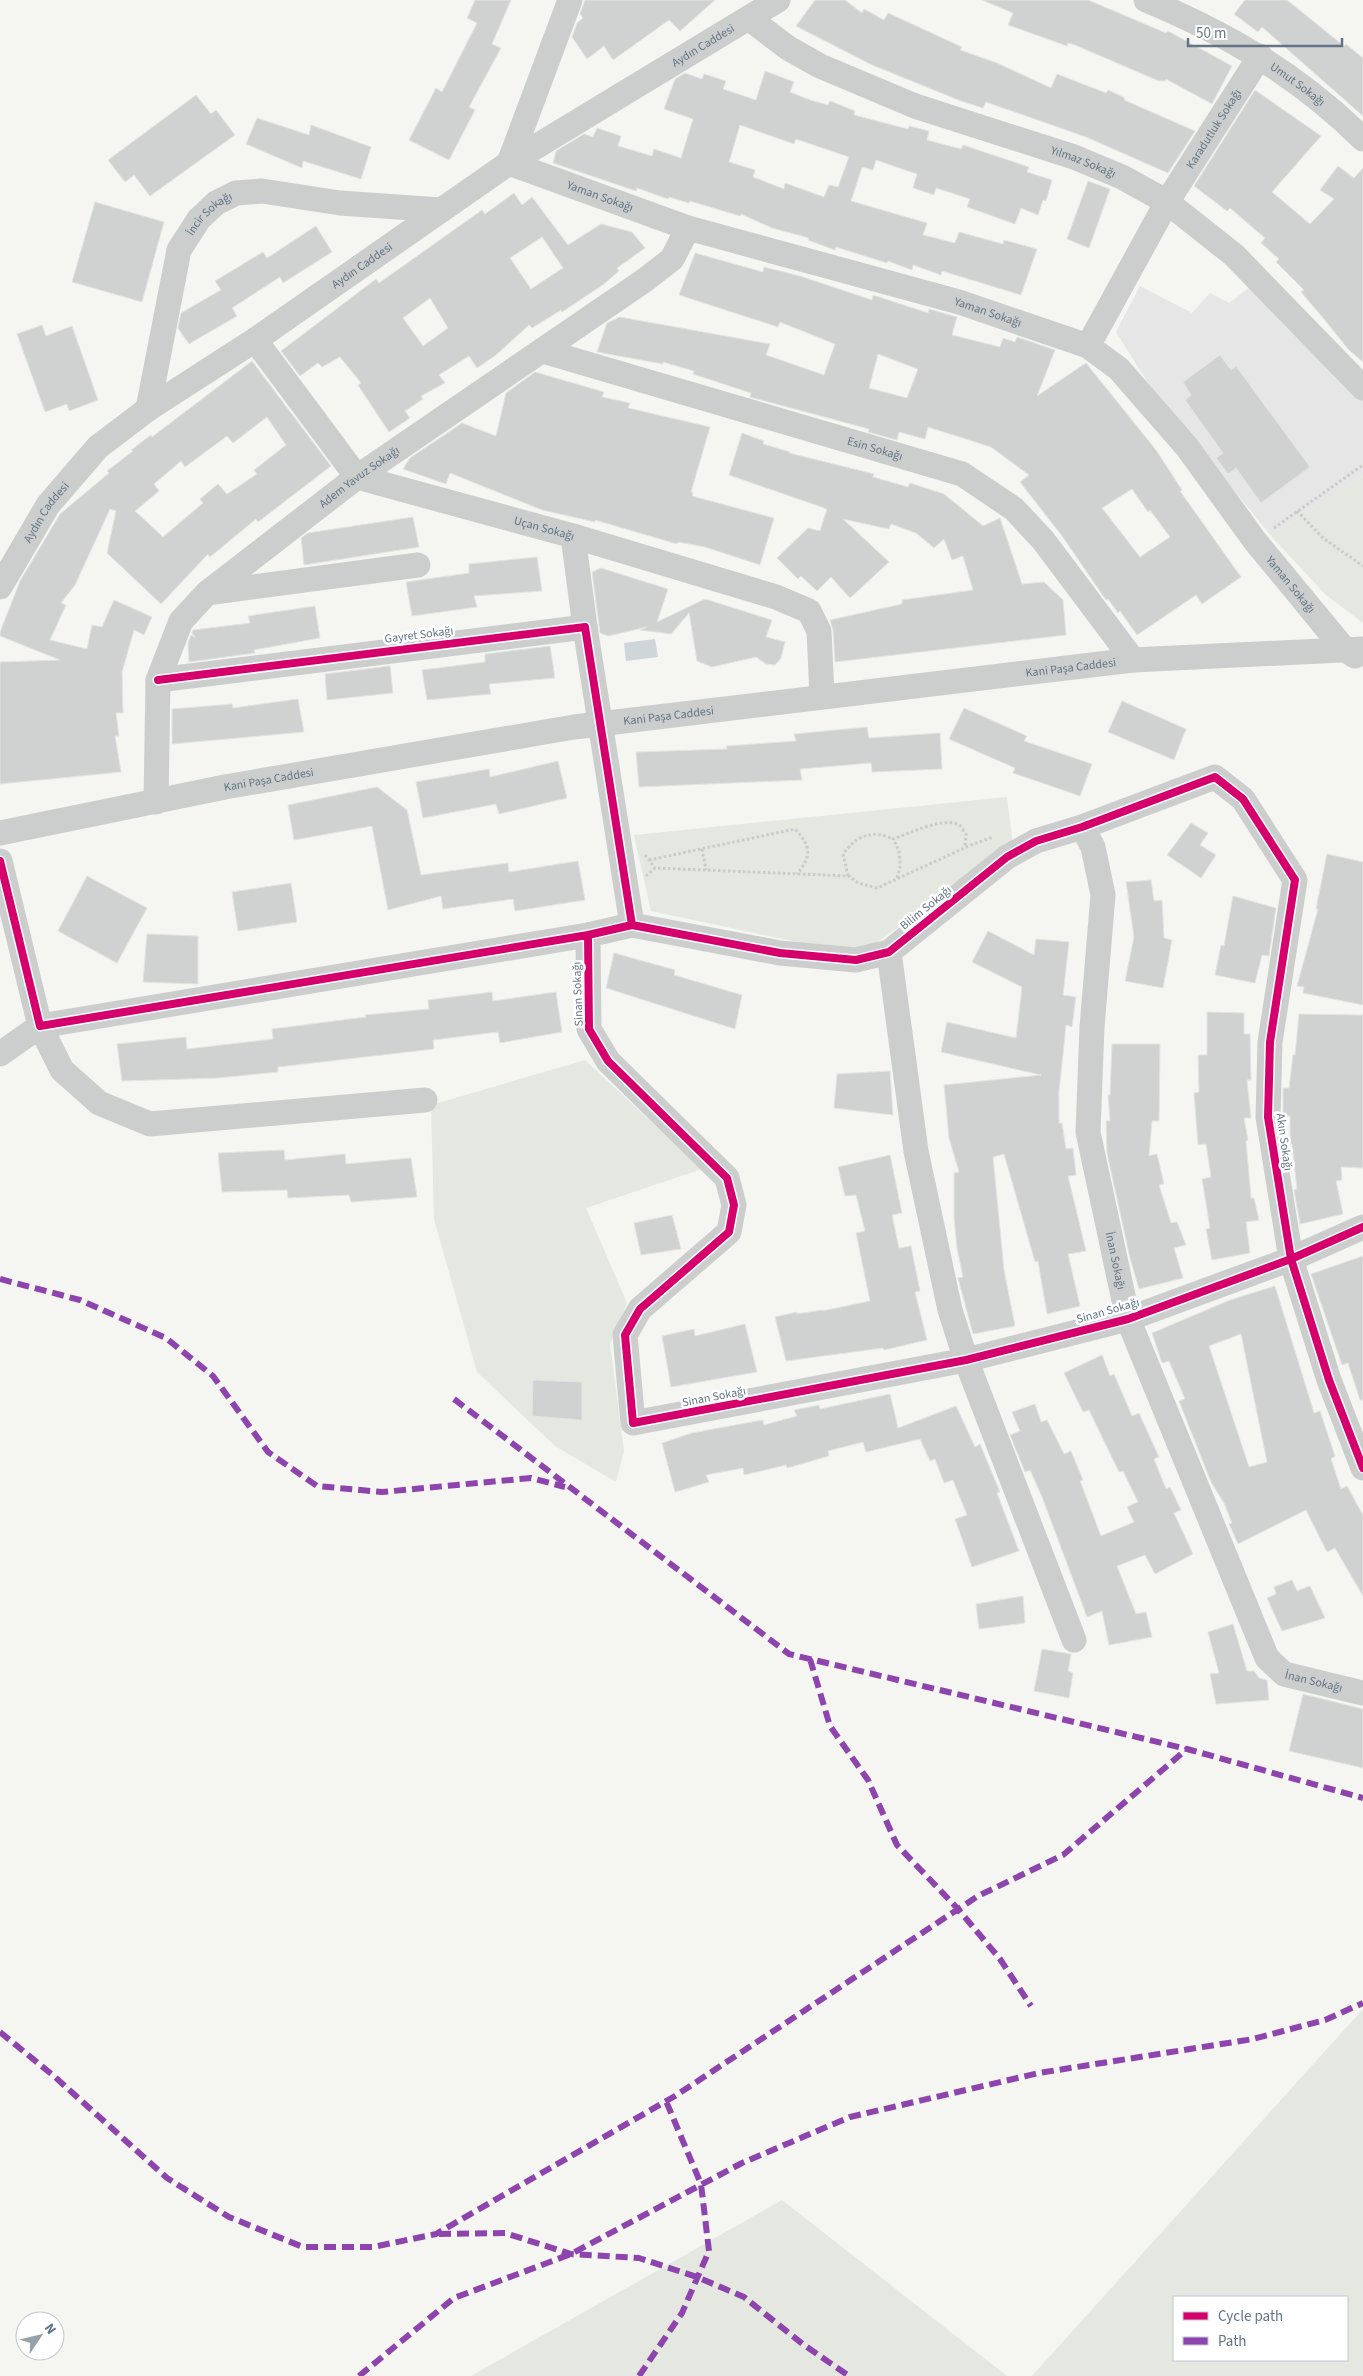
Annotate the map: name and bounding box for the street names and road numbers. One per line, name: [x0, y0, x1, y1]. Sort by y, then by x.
street label: Aydın Caddesi: [668, 20, 738, 71]
street label: Umut Sokağı: [1267, 58, 1329, 110]
street label: Karadutluk Sokağı: [1182, 85, 1246, 172]
street label: Yılmaz Sokağı: [1048, 141, 1119, 182]
street label: Yaman Sokağı: [563, 176, 636, 216]
street label: İncir Sokağı: [182, 188, 235, 239]
street label: Aydın Caddesi: [328, 238, 396, 293]
street label: Yaman Sokağı: [952, 292, 1024, 331]
street label: Esin Sokağı: [845, 432, 905, 465]
street label: Adem Yavuz Sokağı: [315, 442, 403, 512]
street label: Aydın Caddesi: [19, 478, 73, 546]
street label: Uçan Sokağı: [512, 512, 576, 545]
street label: Yaman Sokağı: [1261, 551, 1320, 617]
street label: Gayret Sokağı: [384, 622, 454, 648]
street label: Kani Paşa Caddesi: [1024, 654, 1117, 681]
street label: Kani Paşa Caddesi: [622, 702, 715, 730]
street label: Kani Paşa Caddesi: [222, 763, 315, 796]
street label: Bilim Sokağı: [896, 882, 956, 934]
street label: Sinan Sokağı: [568, 961, 588, 1027]
street label: Akın Sokağı: [1272, 1112, 1296, 1172]
street label: İnan Sokağı: [1101, 1230, 1130, 1291]
street label: Sinan Sokağı: [1075, 1294, 1141, 1328]
street label: Sinan Sokağı: [681, 1382, 747, 1412]
street label: İnan Sokağı: [1283, 1666, 1344, 1696]

